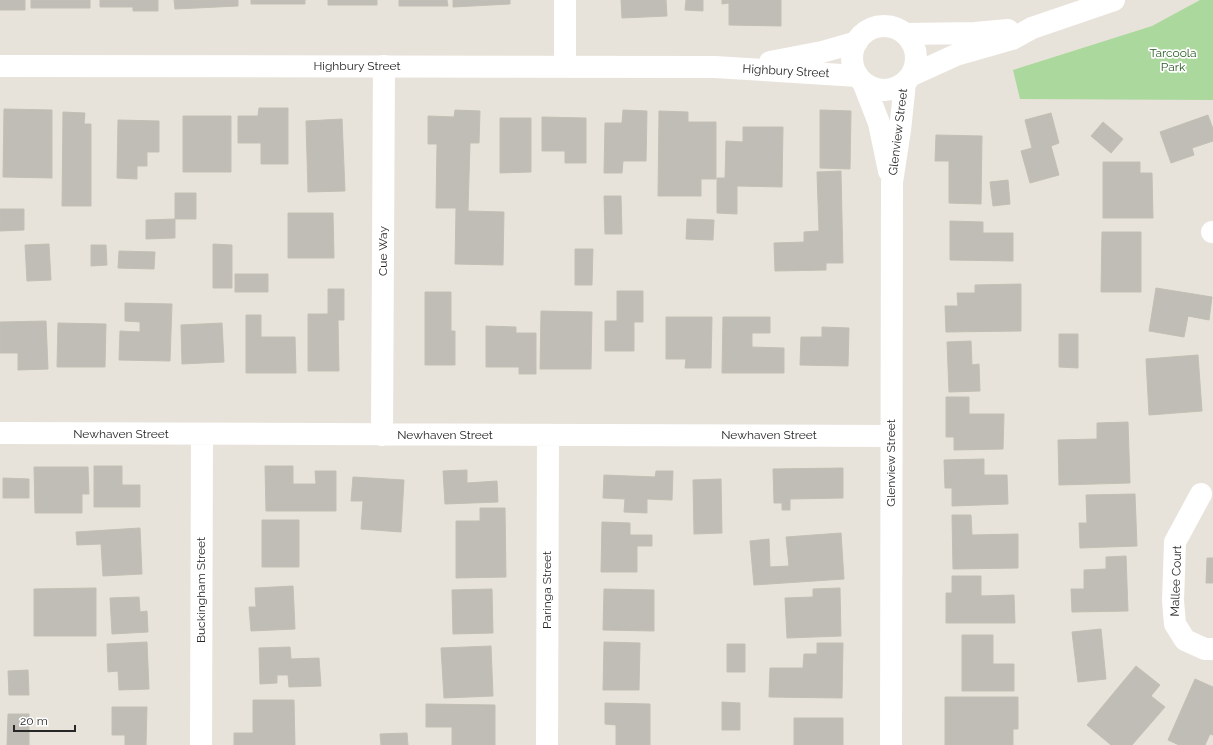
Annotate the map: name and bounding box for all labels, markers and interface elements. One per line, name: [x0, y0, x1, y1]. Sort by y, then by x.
park label: Tarcoola Park: [1149, 46, 1197, 74]
street label: Highbury Street: [313, 59, 401, 73]
street label: Highbury Street: [742, 62, 830, 80]
street label: Glenview Street: [886, 88, 910, 176]
street label: Cue Way: [376, 226, 390, 276]
street label: Glenview Street: [884, 419, 898, 507]
street label: Newhaven Street: [73, 427, 169, 441]
street label: Newhaven Street: [397, 428, 493, 442]
street label: Newhaven Street: [721, 428, 817, 442]
street label: Buckingham Street: [194, 537, 208, 643]
street label: Mallee Court: [1168, 545, 1184, 617]
street label: Paringa Street: [540, 551, 554, 629]
scale bar: [14, 707, 75, 733]
text: 20 m: [20, 714, 48, 728]

